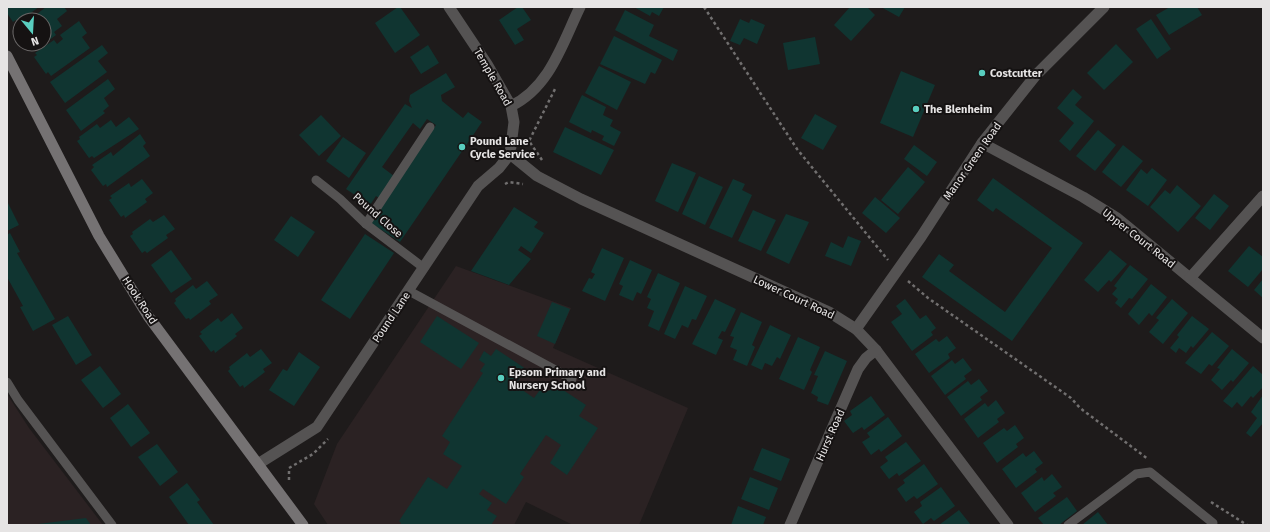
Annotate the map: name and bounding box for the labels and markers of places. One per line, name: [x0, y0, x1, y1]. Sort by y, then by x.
place label: Costcutter: [990, 67, 1043, 80]
marker: Costcutter: [977, 68, 987, 78]
place label: The Blenheim: [924, 103, 992, 116]
marker: The Blenheim: [911, 104, 921, 114]
place label: Pound Lane Cycle Service: [470, 135, 535, 161]
marker: Pound Lane Cycle Service: [457, 142, 467, 152]
place label: Epsom Primary and Nursery School: [509, 366, 606, 392]
marker: Epsom Primary and Nursery School: [496, 373, 506, 383]

